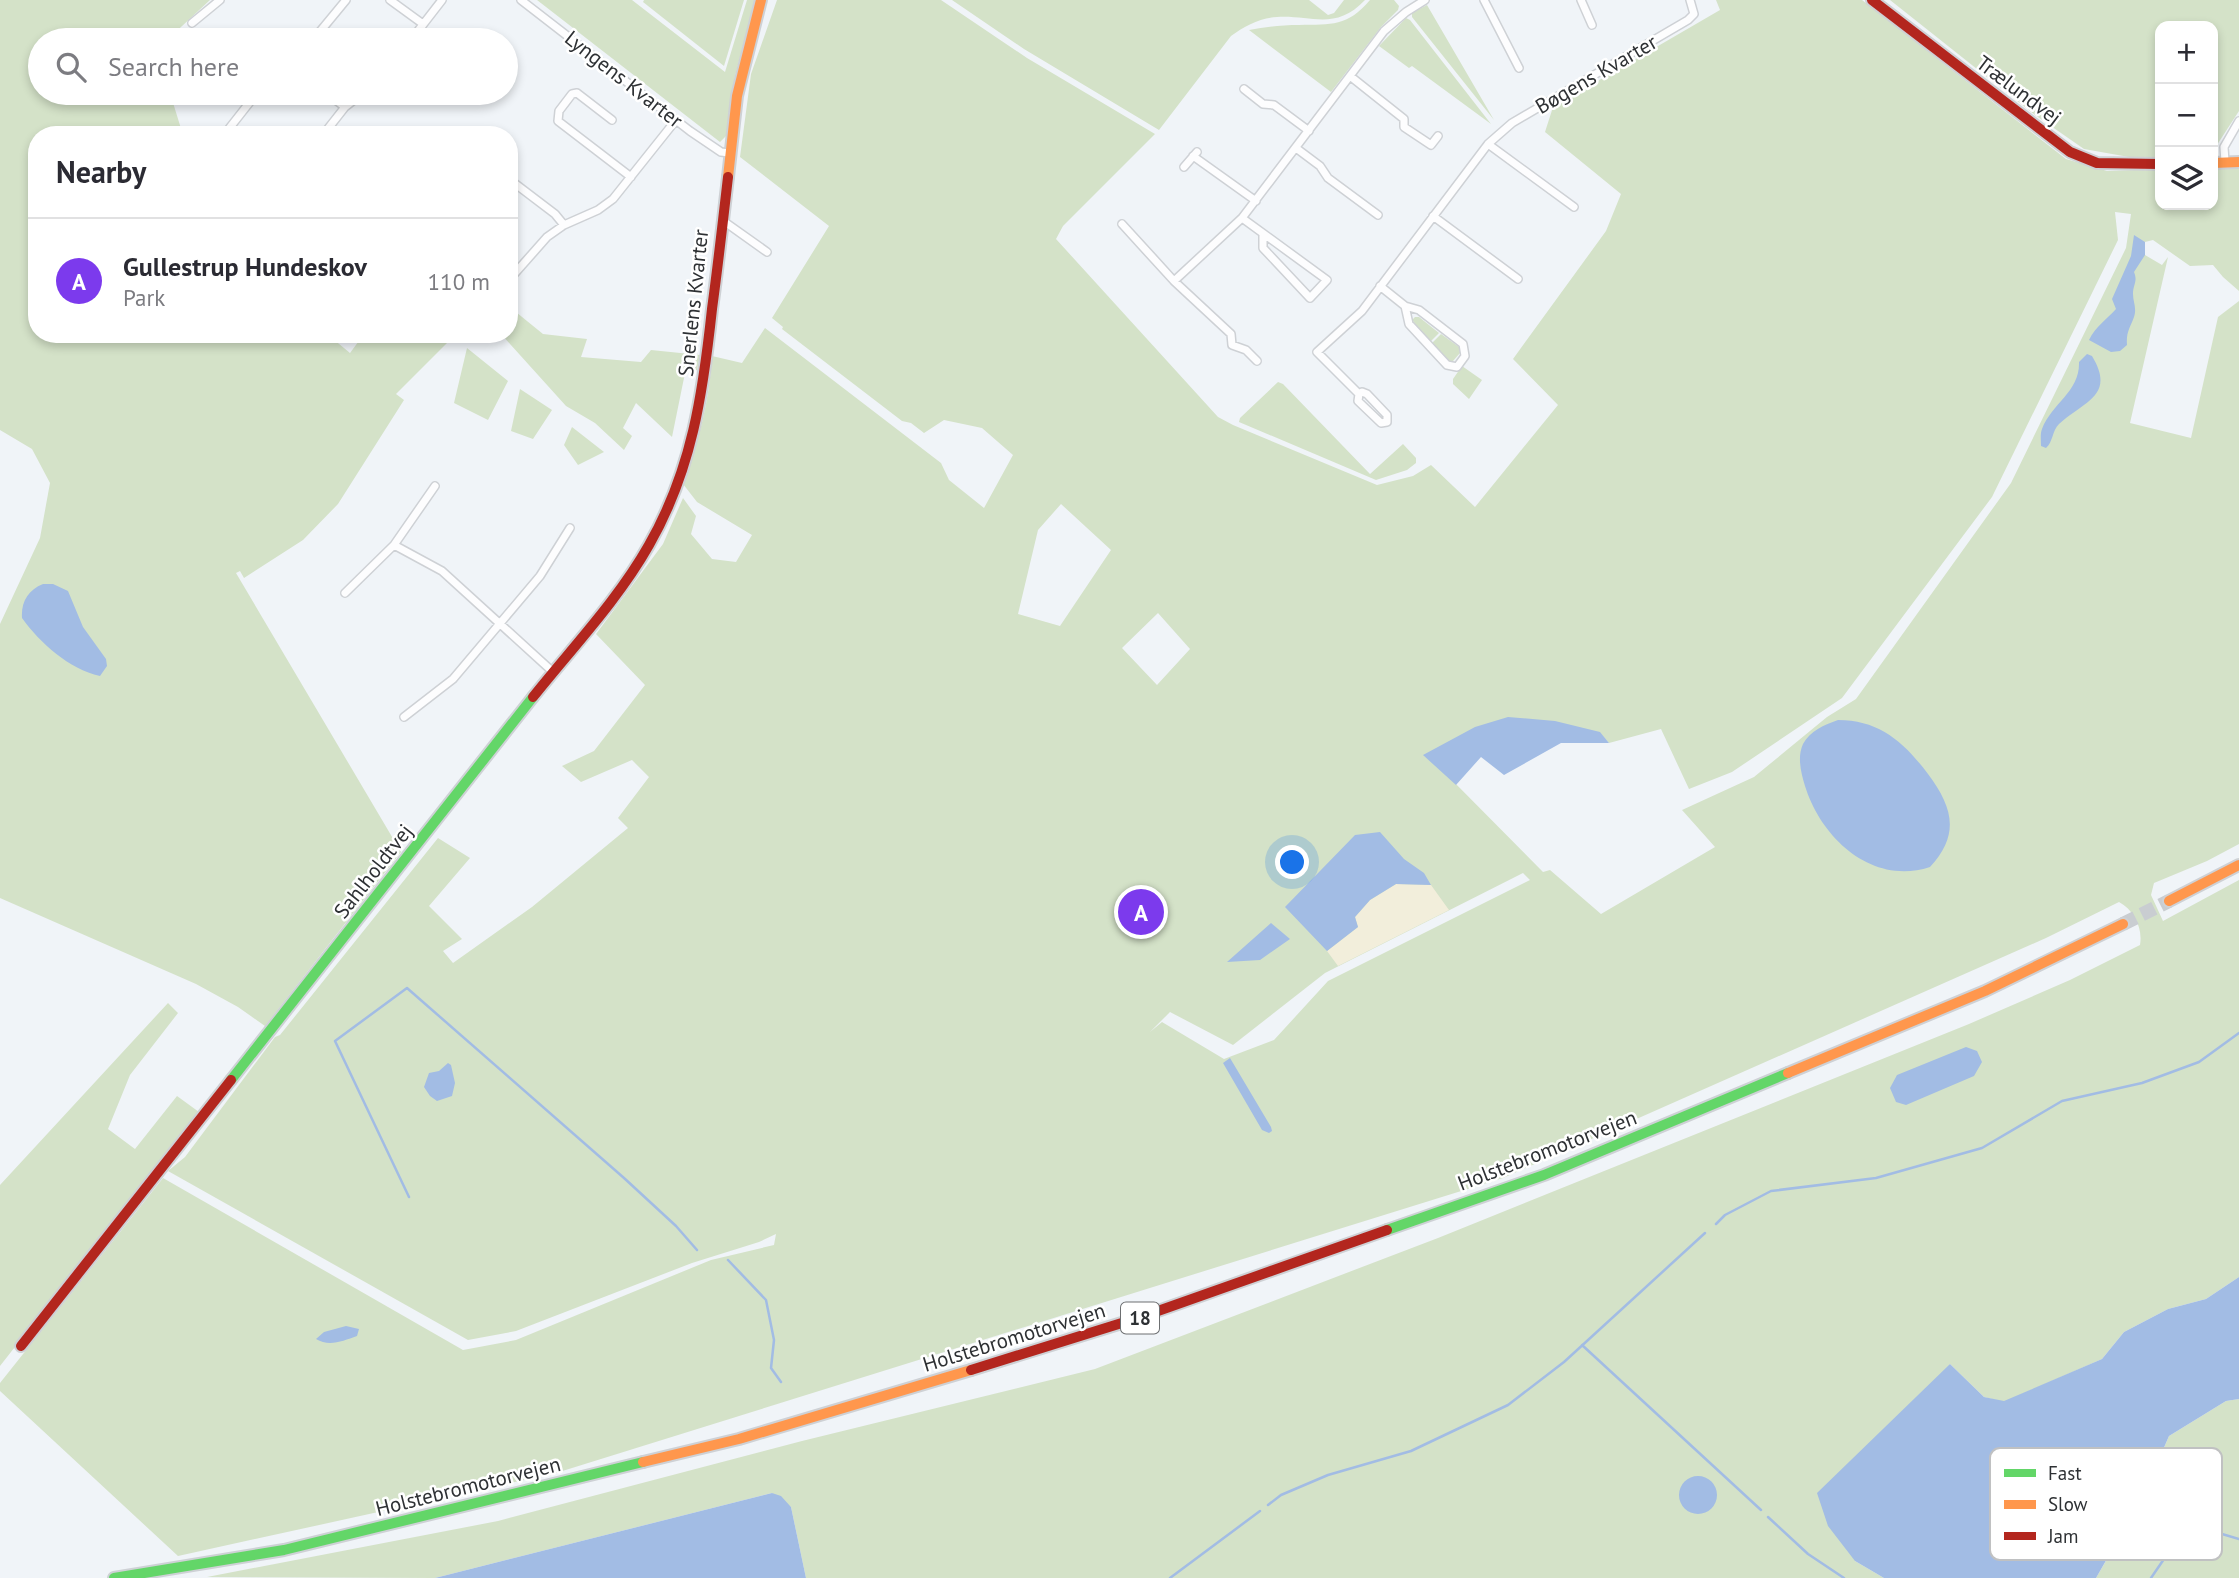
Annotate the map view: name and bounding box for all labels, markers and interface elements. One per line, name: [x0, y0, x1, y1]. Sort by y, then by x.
map controls: [2155, 21, 2218, 210]
button: +: [2155, 21, 2218, 84]
street label: Lyngens Kvarter: [559, 24, 689, 134]
search box: [28, 28, 518, 105]
street label: Bøgens Kvarter: [1530, 28, 1662, 120]
icon: search: [52, 48, 90, 86]
street label: Trælundvej: [1971, 49, 2067, 131]
text: Search here: [108, 50, 239, 83]
button: −: [2155, 84, 2218, 147]
button: layers: [2155, 147, 2218, 210]
text: Nearby: [56, 152, 146, 191]
street label: Snerlens Kvarter: [672, 228, 714, 378]
text: Gullestrup Hundeskov: [123, 250, 367, 283]
text: A: [72, 267, 86, 296]
text: 110 m: [428, 267, 490, 296]
text: Park: [123, 283, 165, 312]
street label: Sahlholdtvej: [328, 818, 418, 924]
your location: [1275, 845, 1309, 879]
pin: A: [1118, 886, 1164, 938]
street label: Holstebromotorvejen: [1454, 1103, 1640, 1197]
street label: Holstebromotorvejen: [919, 1296, 1109, 1378]
road number: 18: [1121, 1302, 1159, 1334]
legend: [1990, 1448, 2222, 1560]
street label: Holstebromotorvejen: [373, 1450, 563, 1522]
text: Fast: [2048, 1461, 2082, 1485]
text: Slow: [2048, 1492, 2088, 1516]
text: Jam: [2047, 1524, 2078, 1548]

